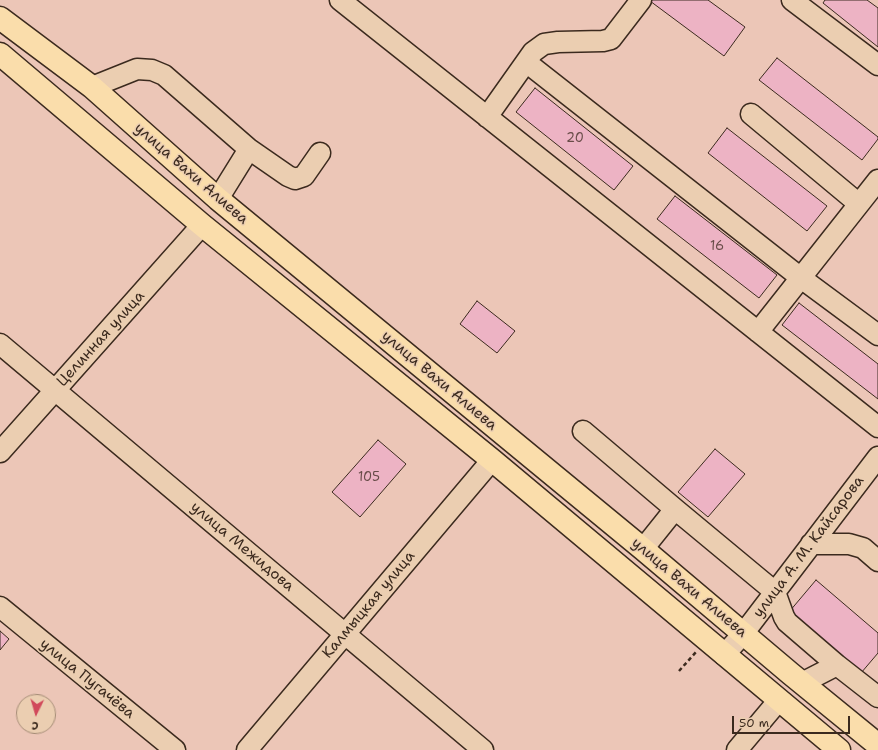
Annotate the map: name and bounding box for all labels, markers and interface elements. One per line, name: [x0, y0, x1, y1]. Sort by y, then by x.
street label: улица Вахи Алиева: [130, 119, 252, 229]
house number: 20: [566, 131, 584, 147]
house number: 16: [710, 239, 724, 255]
street label: Целинная улица: [53, 287, 149, 391]
street label: улица Вахи Алиева: [377, 327, 501, 435]
house number: 105: [358, 470, 380, 486]
street label: улица А. М. Кайсарова: [750, 473, 868, 621]
street label: улица Межидова: [186, 498, 298, 596]
street label: улица Вахи Алиева: [627, 534, 751, 642]
street label: Калмыцкая улица: [319, 548, 419, 662]
street label: улица Пугачёва: [36, 635, 138, 723]
north arrow: [16, 694, 56, 734]
scale bar: [734, 708, 852, 734]
text: 50 m: [739, 715, 769, 731]
text: С: [31, 718, 39, 733]

